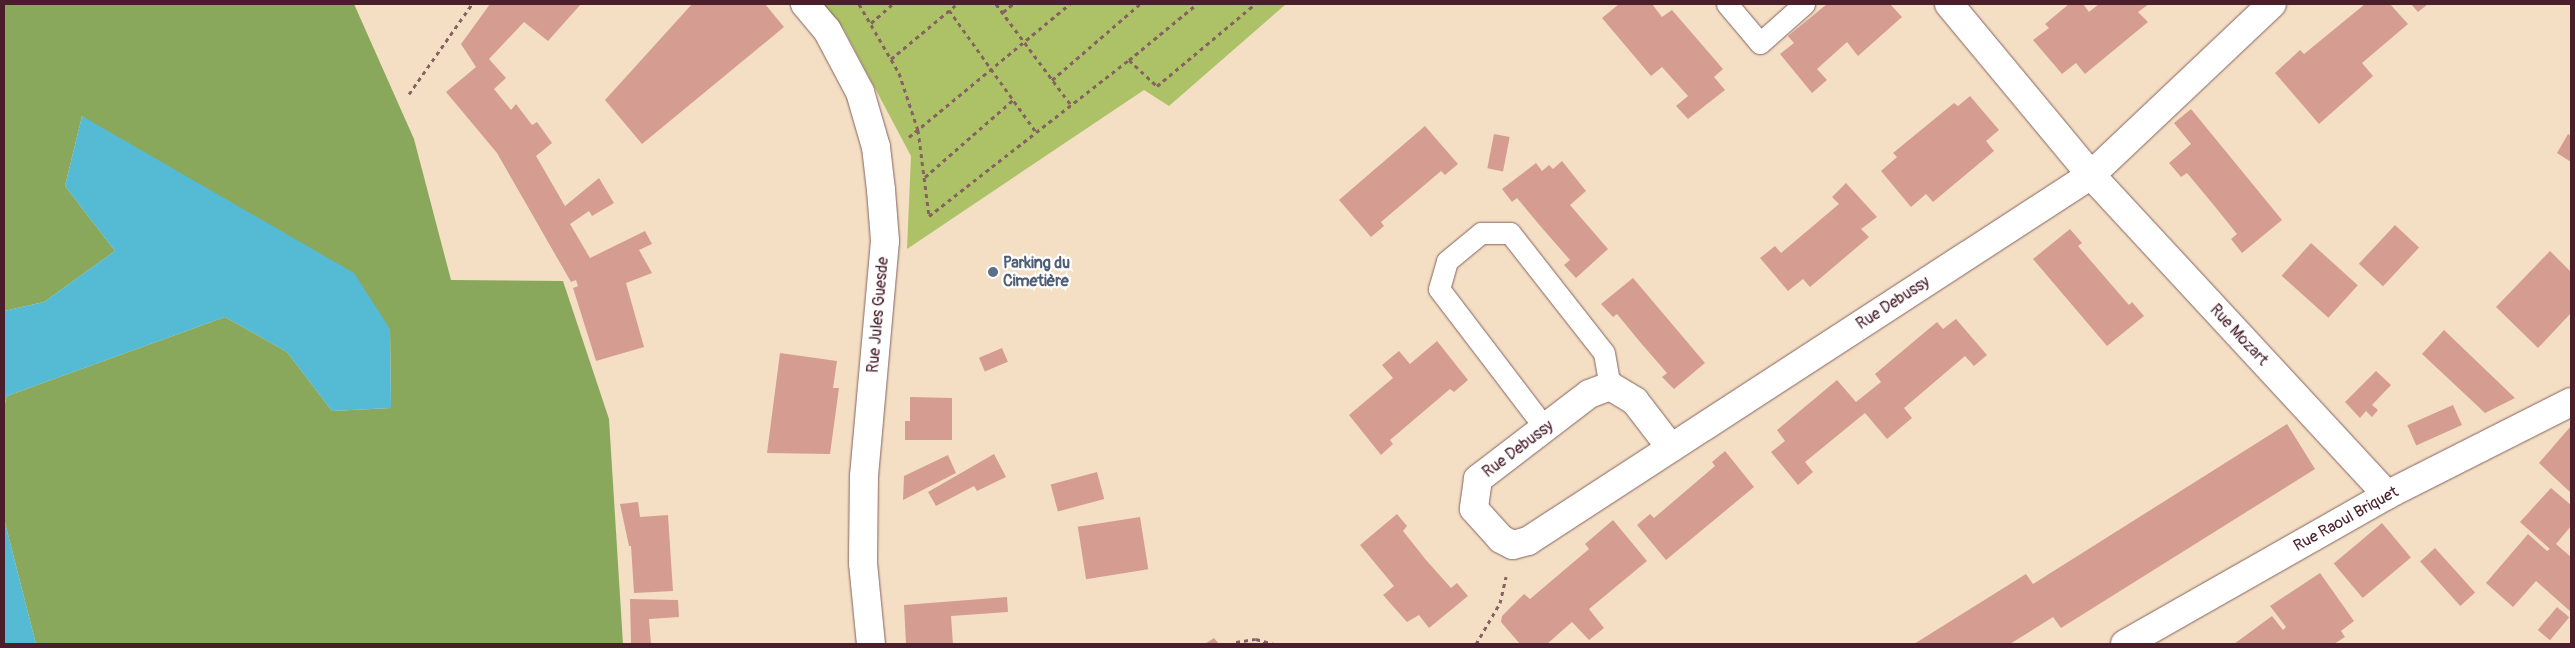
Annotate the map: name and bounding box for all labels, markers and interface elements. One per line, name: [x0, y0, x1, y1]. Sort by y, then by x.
place label: Parking du Cimetière: [1003, 253, 1070, 291]
street label: Rue Jules Guesde: [863, 256, 893, 374]
marker: Parking du Cimetière: [987, 266, 999, 278]
street label: Rue Debussy: [1853, 272, 1933, 334]
street label: Rue Mozart: [2206, 300, 2272, 370]
street label: Rue Debussy: [1479, 416, 1557, 482]
street label: Rue Raoul Briquet: [2290, 482, 2402, 556]

